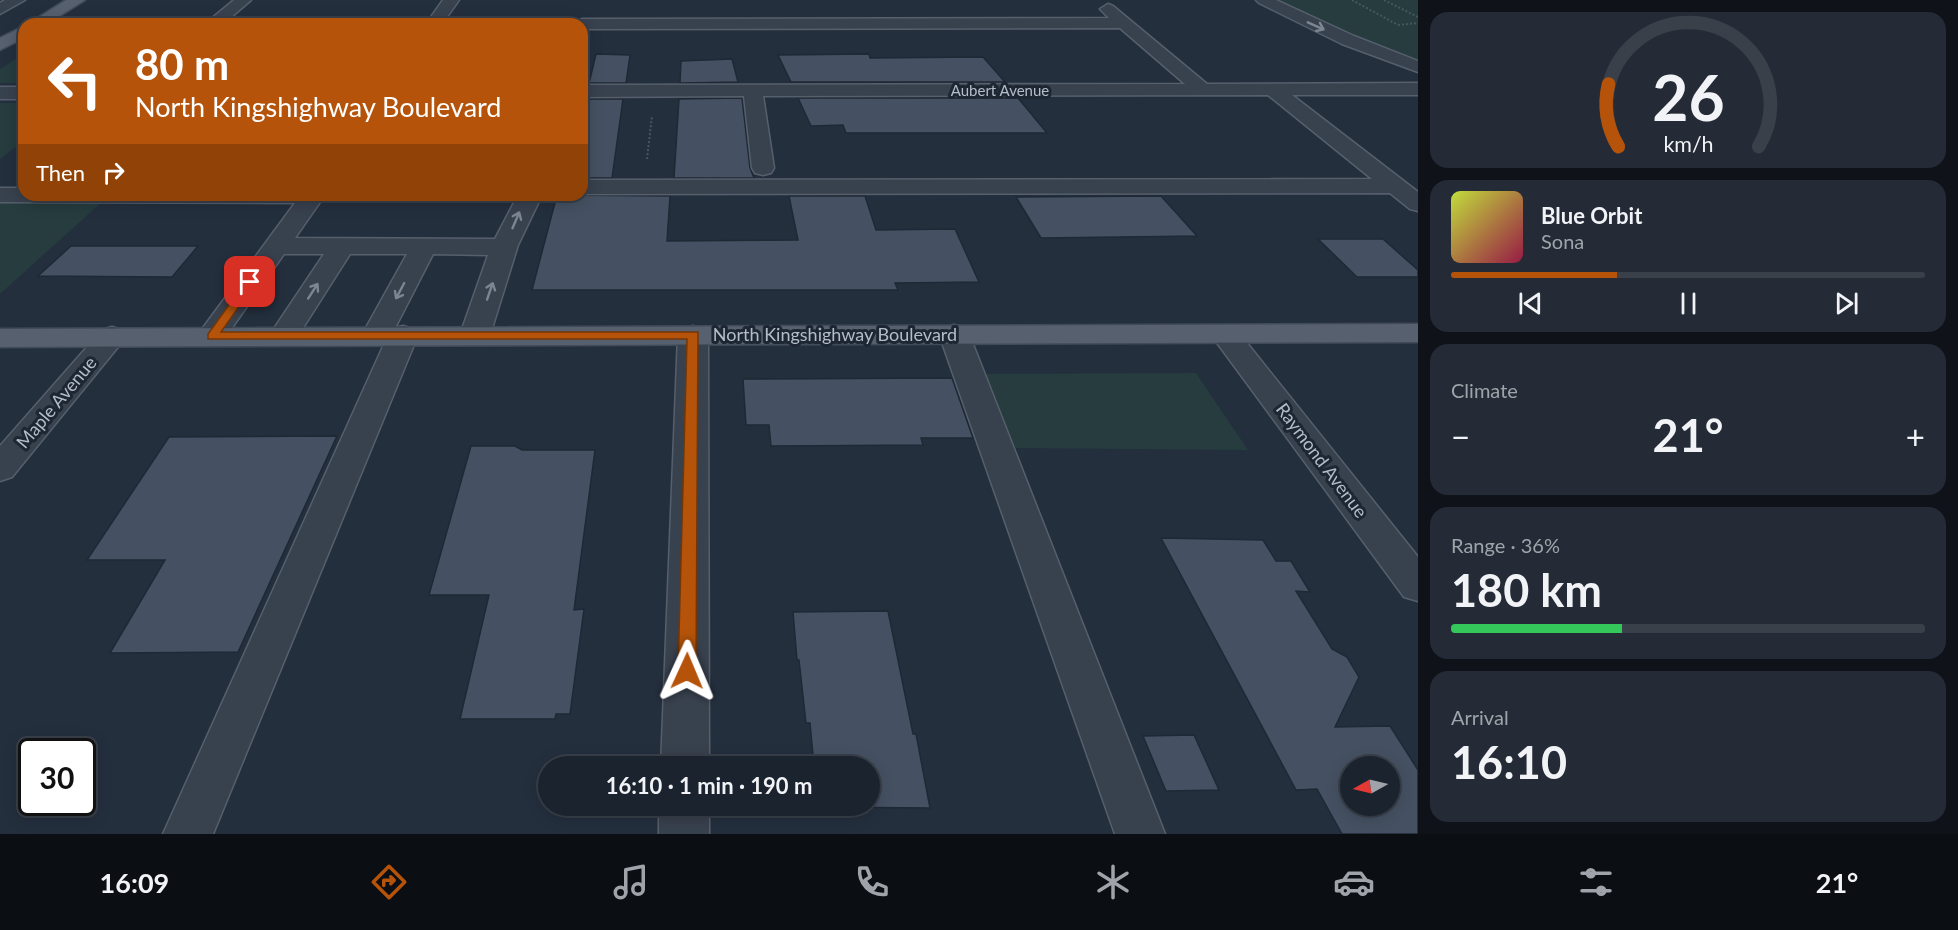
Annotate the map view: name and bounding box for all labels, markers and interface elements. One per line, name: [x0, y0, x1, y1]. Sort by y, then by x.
one-way arrow: [1307, 20, 1325, 32]
text: 80 m: [135, 39, 229, 89]
icon: left: [36, 42, 114, 120]
text: 26: [1652, 59, 1724, 134]
street label: Aubert Avenue: [951, 81, 1049, 99]
text: North Kingshighway Boulevard: [135, 90, 501, 123]
text: km/h: [1663, 131, 1713, 157]
icon: right: [97, 156, 130, 189]
text: Then: [36, 159, 85, 186]
text: Blue Orbit: [1541, 202, 1642, 229]
one-way arrow: [511, 212, 522, 230]
text: Sona: [1541, 229, 1584, 253]
pin: [224, 256, 275, 307]
icon: arrive: [233, 265, 266, 298]
one-way arrow: [394, 282, 405, 300]
one-way arrow: [486, 282, 497, 301]
one-way arrow: [306, 283, 319, 300]
icon: previous: [1514, 287, 1547, 320]
icon: pause: [1672, 287, 1705, 320]
icon: next: [1830, 287, 1863, 320]
street label: North Kingshighway Boulevard: [713, 323, 957, 345]
street label: Maple Avenue: [11, 352, 101, 452]
text: Climate: [1451, 378, 1518, 402]
street label: Raymond Avenue: [1272, 398, 1372, 522]
text: 21°: [1653, 408, 1723, 462]
text: −: [1451, 416, 1470, 456]
text: +: [1906, 416, 1925, 456]
text: Range · 36%: [1451, 533, 1560, 557]
text: 180 km: [1451, 563, 1602, 617]
position arrow: [655, 639, 719, 703]
text: Arrival: [1451, 705, 1509, 729]
text: 16:10: [1451, 735, 1567, 789]
speed limit sign: 30: [18, 738, 96, 816]
north arrow: [1340, 756, 1400, 816]
map controls: [1340, 756, 1400, 816]
text: 16:10 · 1 min · 190 m: [606, 772, 812, 799]
icon: directions: [368, 861, 410, 903]
icon: music: [610, 861, 652, 903]
icon: phone: [851, 861, 893, 903]
icon: climate: [1092, 861, 1134, 903]
icon: car: [1333, 861, 1375, 903]
icon: filters: [1575, 861, 1617, 903]
text: 16:09: [100, 866, 169, 899]
text: 21°: [1816, 866, 1858, 899]

